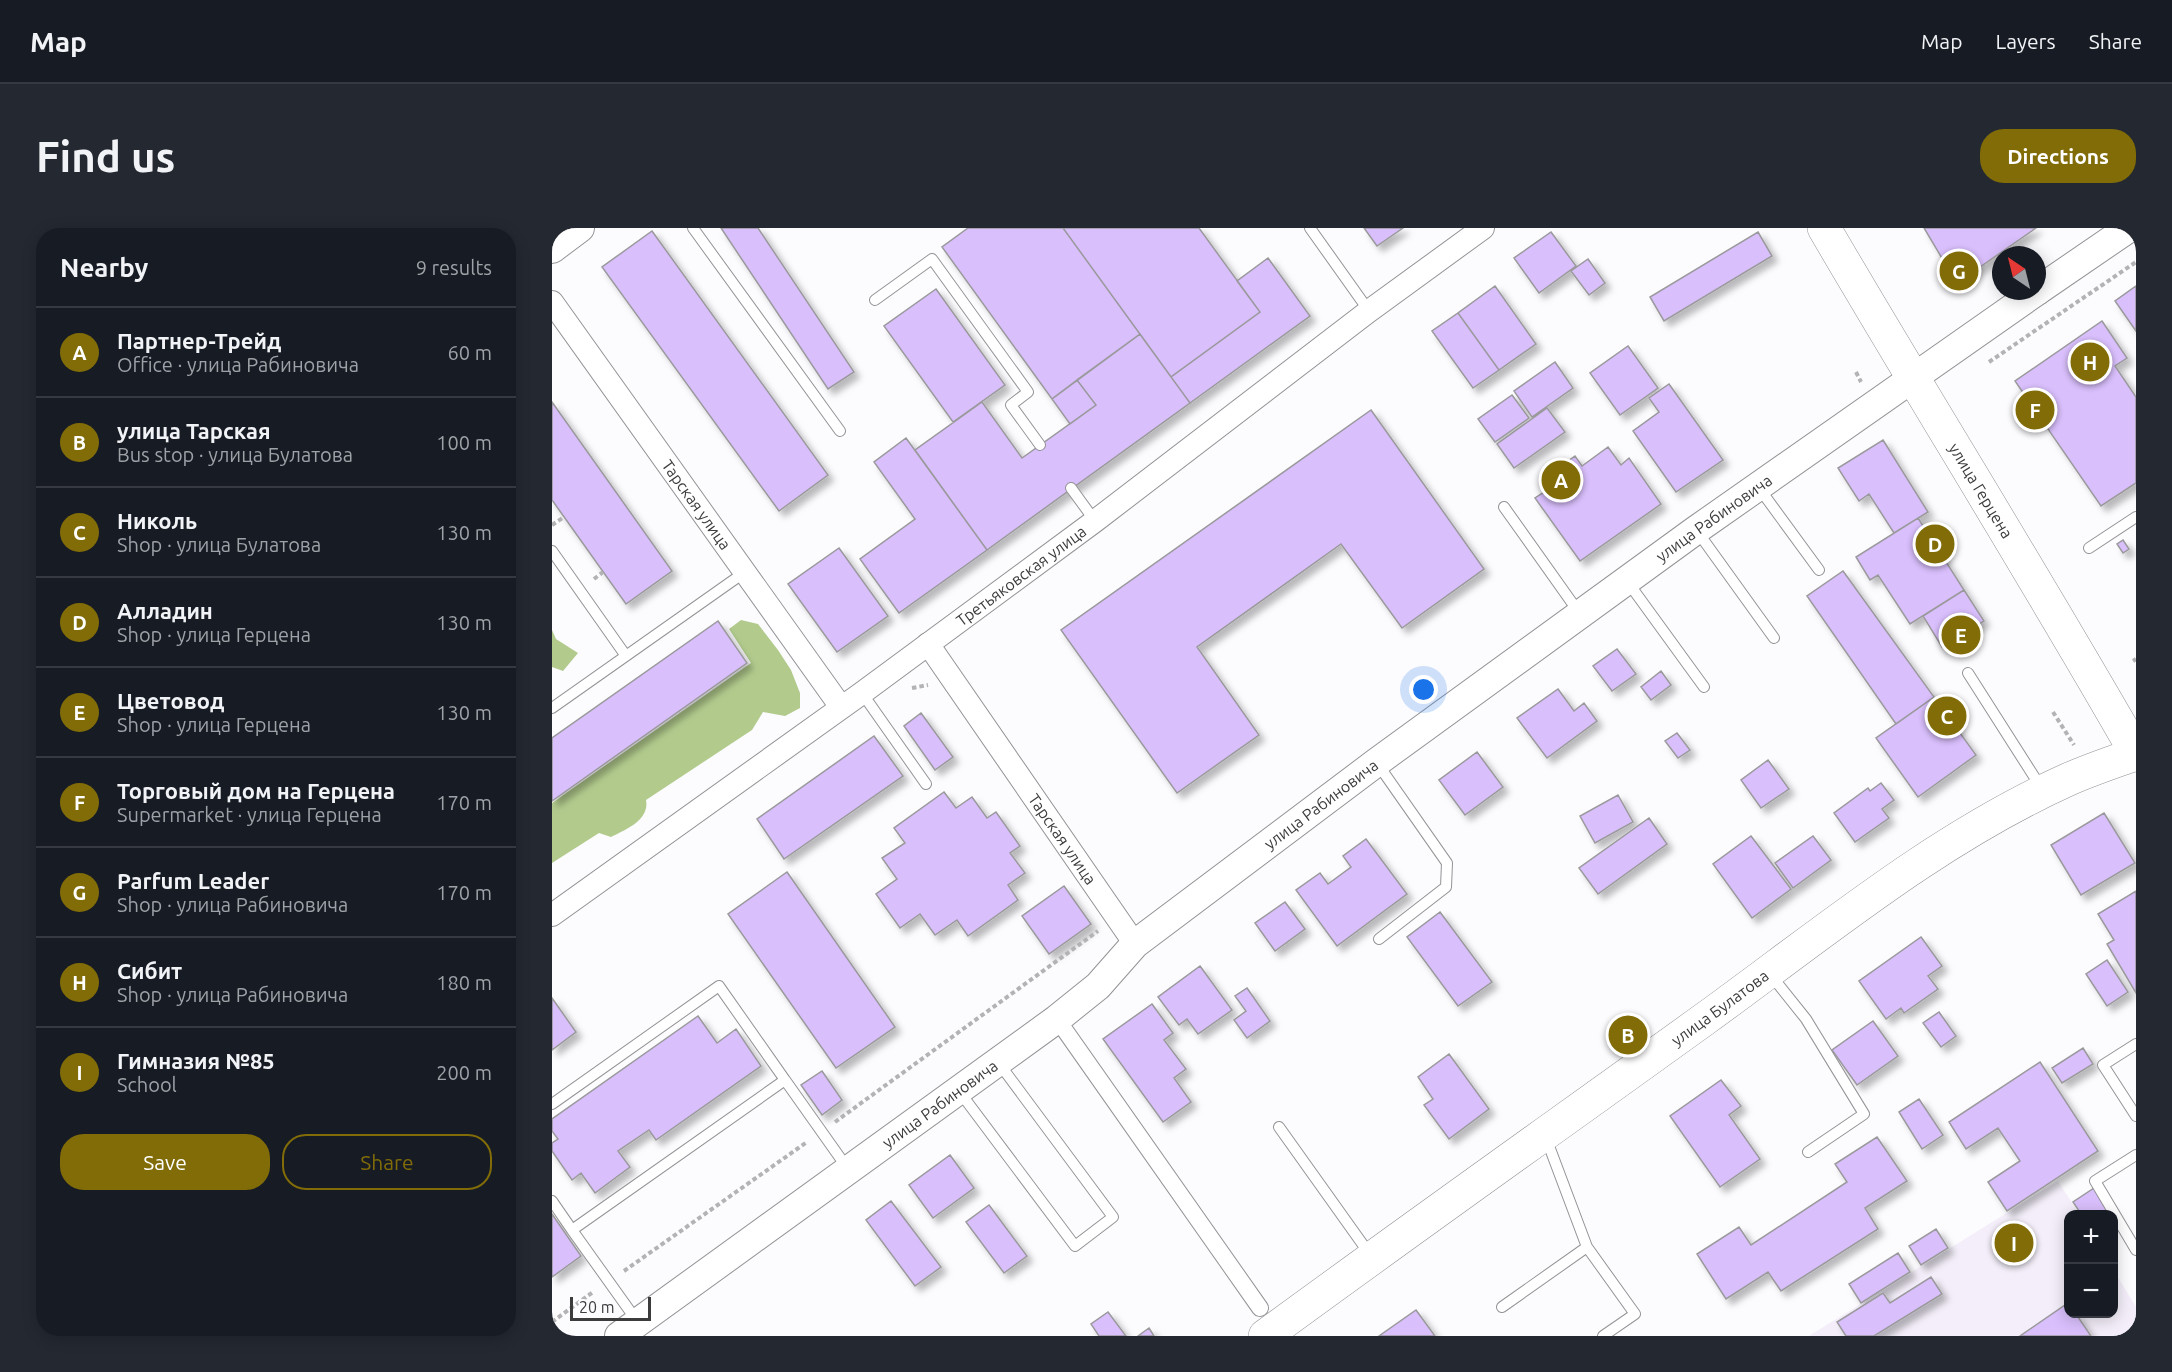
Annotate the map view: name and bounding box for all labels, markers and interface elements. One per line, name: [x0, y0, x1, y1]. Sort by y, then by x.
text: Map: [30, 26, 87, 57]
text: Map: [1921, 29, 1962, 53]
text: Layers: [1995, 29, 2056, 53]
text: Share: [2089, 29, 2142, 53]
button: Directions: [1980, 129, 2136, 183]
text: Find us: [36, 133, 175, 180]
north arrow: [1992, 246, 2046, 300]
pin: G: [1940, 248, 1978, 294]
text: Nearby: [60, 253, 148, 282]
text: 9 results: [416, 256, 492, 279]
text: Партнер-Трейд: [117, 328, 281, 353]
pin: H: [2070, 340, 2110, 384]
text: A: [72, 341, 87, 364]
text: 60 m: [448, 341, 492, 364]
text: Office · улица Рабиновича: [117, 353, 359, 376]
pin: F: [2016, 388, 2054, 432]
text: улица Тарская: [117, 418, 271, 443]
text: B: [73, 431, 86, 454]
text: 100 m: [436, 431, 492, 454]
street label: улица Герцена: [1946, 440, 2017, 541]
text: Bus stop · улица Булатова: [117, 443, 353, 466]
street label: Тарская улица: [659, 456, 735, 553]
pin: A: [1542, 458, 1580, 502]
street label: улица Рабиновича: [1652, 471, 1775, 565]
text: Николь: [117, 508, 197, 533]
text: C: [73, 521, 86, 544]
text: 130 m: [436, 521, 492, 544]
street label: Третьяковская улица: [953, 522, 1090, 629]
pin: D: [1916, 522, 1954, 566]
text: Shop · улица Булатова: [117, 533, 321, 556]
text: Алладин: [117, 598, 213, 623]
text: D: [72, 611, 87, 634]
text: 130 m: [436, 611, 492, 634]
pin: E: [1942, 612, 1980, 658]
text: Shop · улица Герцена: [117, 623, 311, 646]
your location: [1409, 675, 1438, 704]
text: Цветовод: [117, 688, 224, 713]
pin: C: [1928, 694, 1966, 738]
text: E: [74, 701, 85, 724]
text: 130 m: [436, 701, 492, 724]
text: Shop · улица Герцена: [117, 713, 311, 736]
street label: улица Рабиновича: [1261, 756, 1381, 853]
text: Торговый дом на Герцена: [117, 778, 395, 803]
street label: Тарская улица: [1025, 790, 1100, 888]
text: F: [74, 791, 85, 814]
text: 170 m: [436, 791, 492, 814]
text: Supermarket · улица Герцена: [117, 803, 382, 826]
text: Parfum Leader: [117, 868, 269, 893]
text: G: [73, 881, 86, 904]
text: 170 m: [436, 881, 492, 904]
text: Shop · улица Рабиновича: [117, 893, 348, 916]
text: Сибит: [117, 958, 182, 983]
street label: улица Булатова: [1668, 966, 1772, 1049]
text: H: [72, 971, 87, 994]
text: 180 m: [436, 971, 492, 994]
text: Shop · улица Рабиновича: [117, 983, 348, 1006]
pin: B: [1608, 1012, 1648, 1058]
text: Гимназия №85: [117, 1048, 275, 1073]
street label: улица Рабиновича: [879, 1056, 1001, 1151]
text: I: [76, 1061, 83, 1084]
text: 200 m: [436, 1061, 492, 1084]
text: School: [117, 1073, 177, 1096]
button: Save: [60, 1134, 270, 1190]
button: Share: [282, 1134, 492, 1190]
map controls: [2064, 1210, 2118, 1318]
button: +: [2064, 1210, 2118, 1264]
pin: I: [1994, 1220, 2034, 1266]
button: −: [2064, 1264, 2118, 1318]
scale bar: [570, 1294, 651, 1322]
text: 20 m: [579, 1298, 615, 1316]

